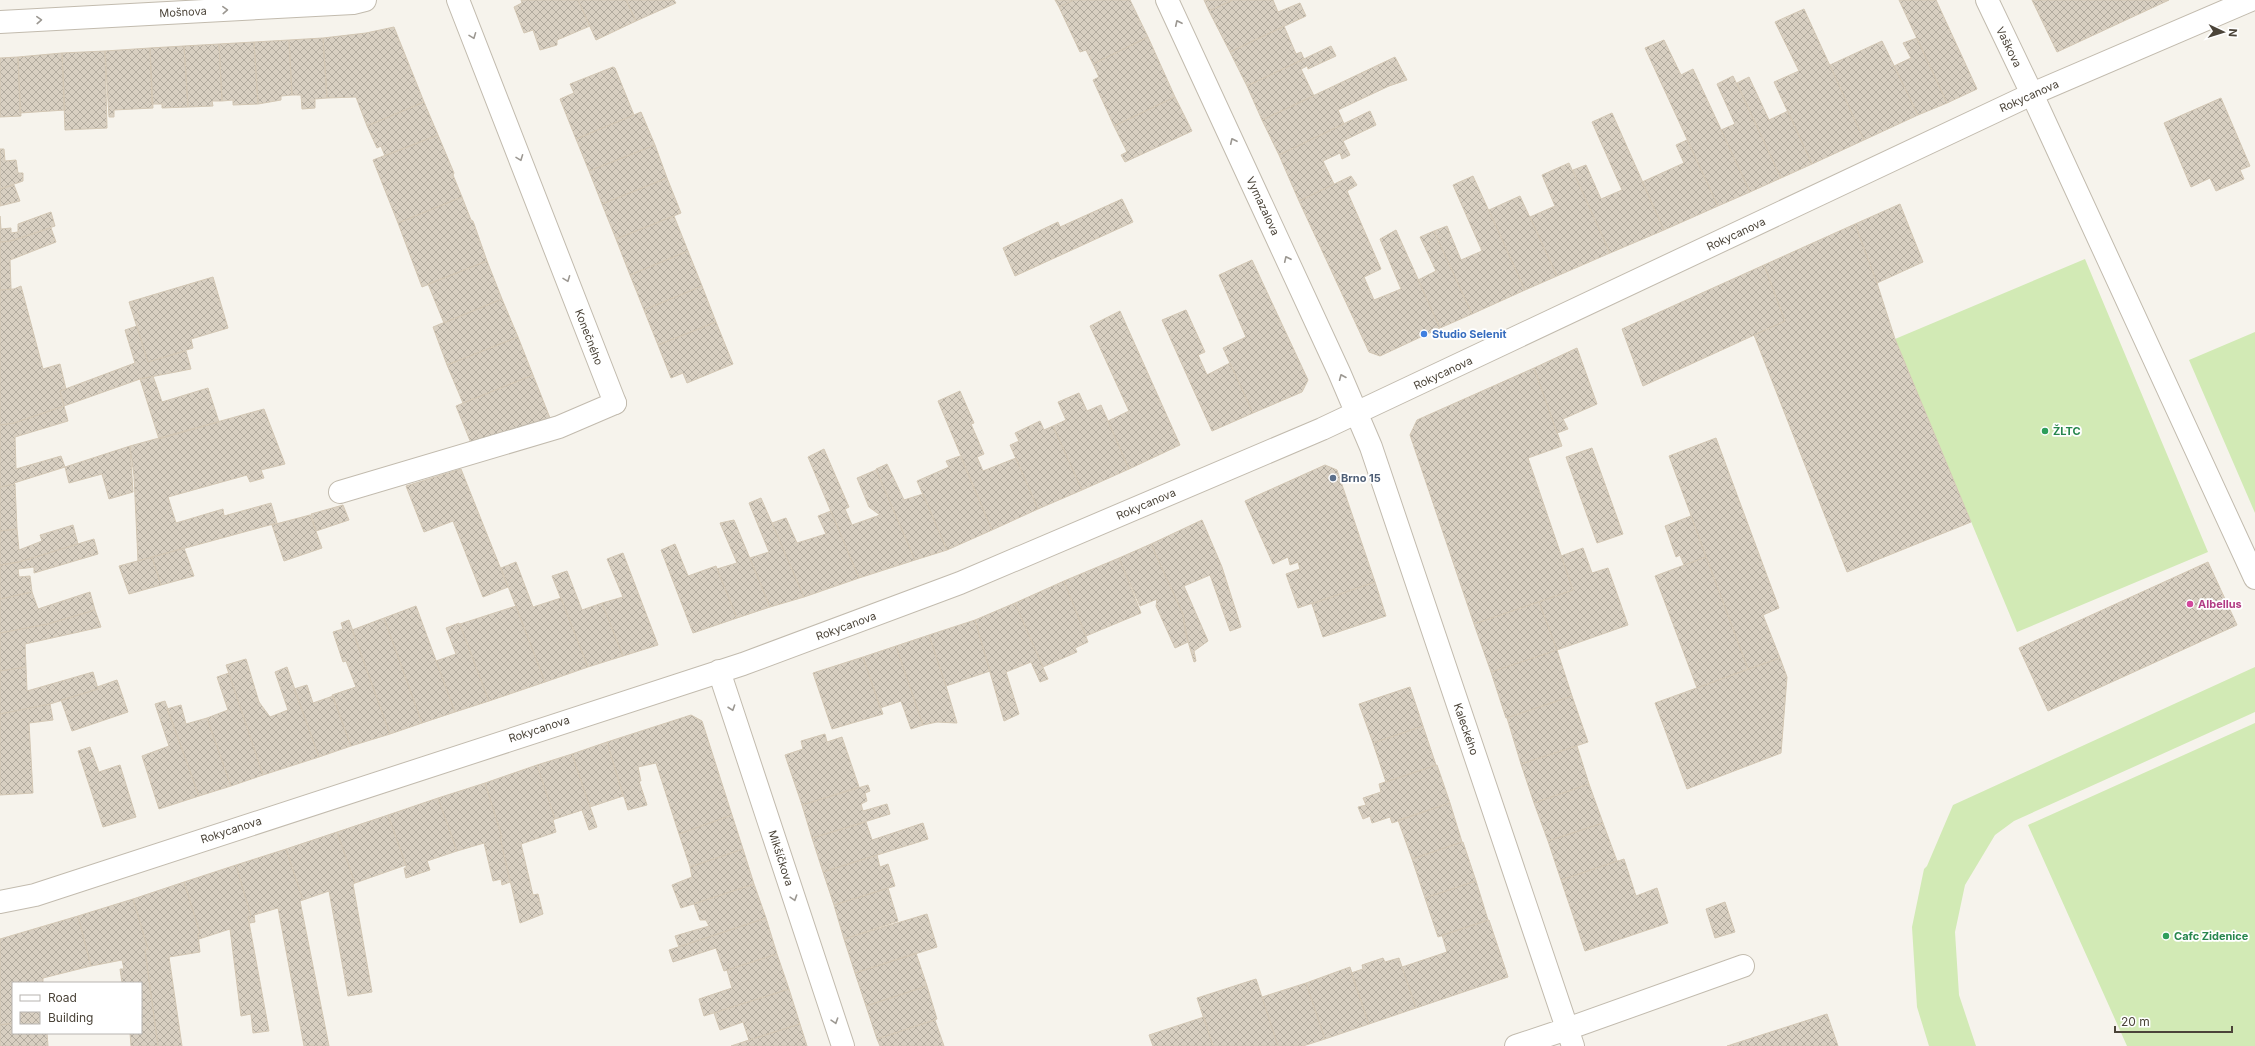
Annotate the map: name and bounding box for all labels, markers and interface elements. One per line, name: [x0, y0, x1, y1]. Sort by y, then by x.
street label: Mošnova: [159, 4, 207, 20]
one-way arrow: [222, 5, 228, 14]
north arrow: [2203, 12, 2243, 52]
one-way arrow: [36, 15, 42, 24]
one-way arrow: [1175, 20, 1183, 28]
street label: Vaškova: [1993, 24, 2025, 70]
text: N: [2226, 28, 2240, 37]
one-way arrow: [468, 33, 476, 40]
street label: Rokycanova: [1997, 77, 2061, 115]
one-way arrow: [1230, 138, 1238, 146]
one-way arrow: [515, 154, 523, 161]
street label: Vymazalova: [1243, 174, 1283, 238]
street label: Rokycanova: [1704, 214, 1768, 254]
one-way arrow: [1284, 256, 1292, 264]
one-way arrow: [562, 275, 570, 282]
street label: Konečného: [572, 307, 606, 367]
place label: Studio Selenit: [1432, 327, 1507, 341]
marker: Studio Selenit: [1419, 329, 1429, 339]
street label: Rokycanova: [1411, 353, 1475, 393]
one-way arrow: [1338, 374, 1346, 381]
place label: ŽLTC: [2053, 424, 2081, 438]
marker: ŽLTC: [2040, 426, 2050, 436]
place label: Brno 15: [1341, 471, 1381, 485]
marker: Brno 15: [1328, 473, 1338, 483]
street label: Rokycanova: [1114, 485, 1178, 523]
place label: Albellus: [2198, 597, 2242, 611]
marker: Albellus: [2185, 599, 2195, 609]
street label: Rokycanova: [814, 609, 878, 643]
street label: Kaleckého: [1451, 701, 1482, 757]
one-way arrow: [727, 704, 735, 711]
street label: Rokycanova: [507, 713, 571, 745]
street label: Rokycanova: [199, 814, 263, 846]
street label: Mikšíčkova: [765, 828, 797, 888]
one-way arrow: [789, 894, 798, 901]
place label: Cafc Zidenice: [2174, 929, 2249, 943]
marker: Cafc Zidenice: [2161, 931, 2171, 941]
legend: [12, 982, 142, 1034]
text: Road: [48, 990, 77, 1005]
scale bar: [2115, 1008, 2232, 1034]
text: Building: [48, 1010, 93, 1025]
text: 20 m: [2121, 1014, 2150, 1029]
one-way arrow: [830, 1018, 838, 1025]

